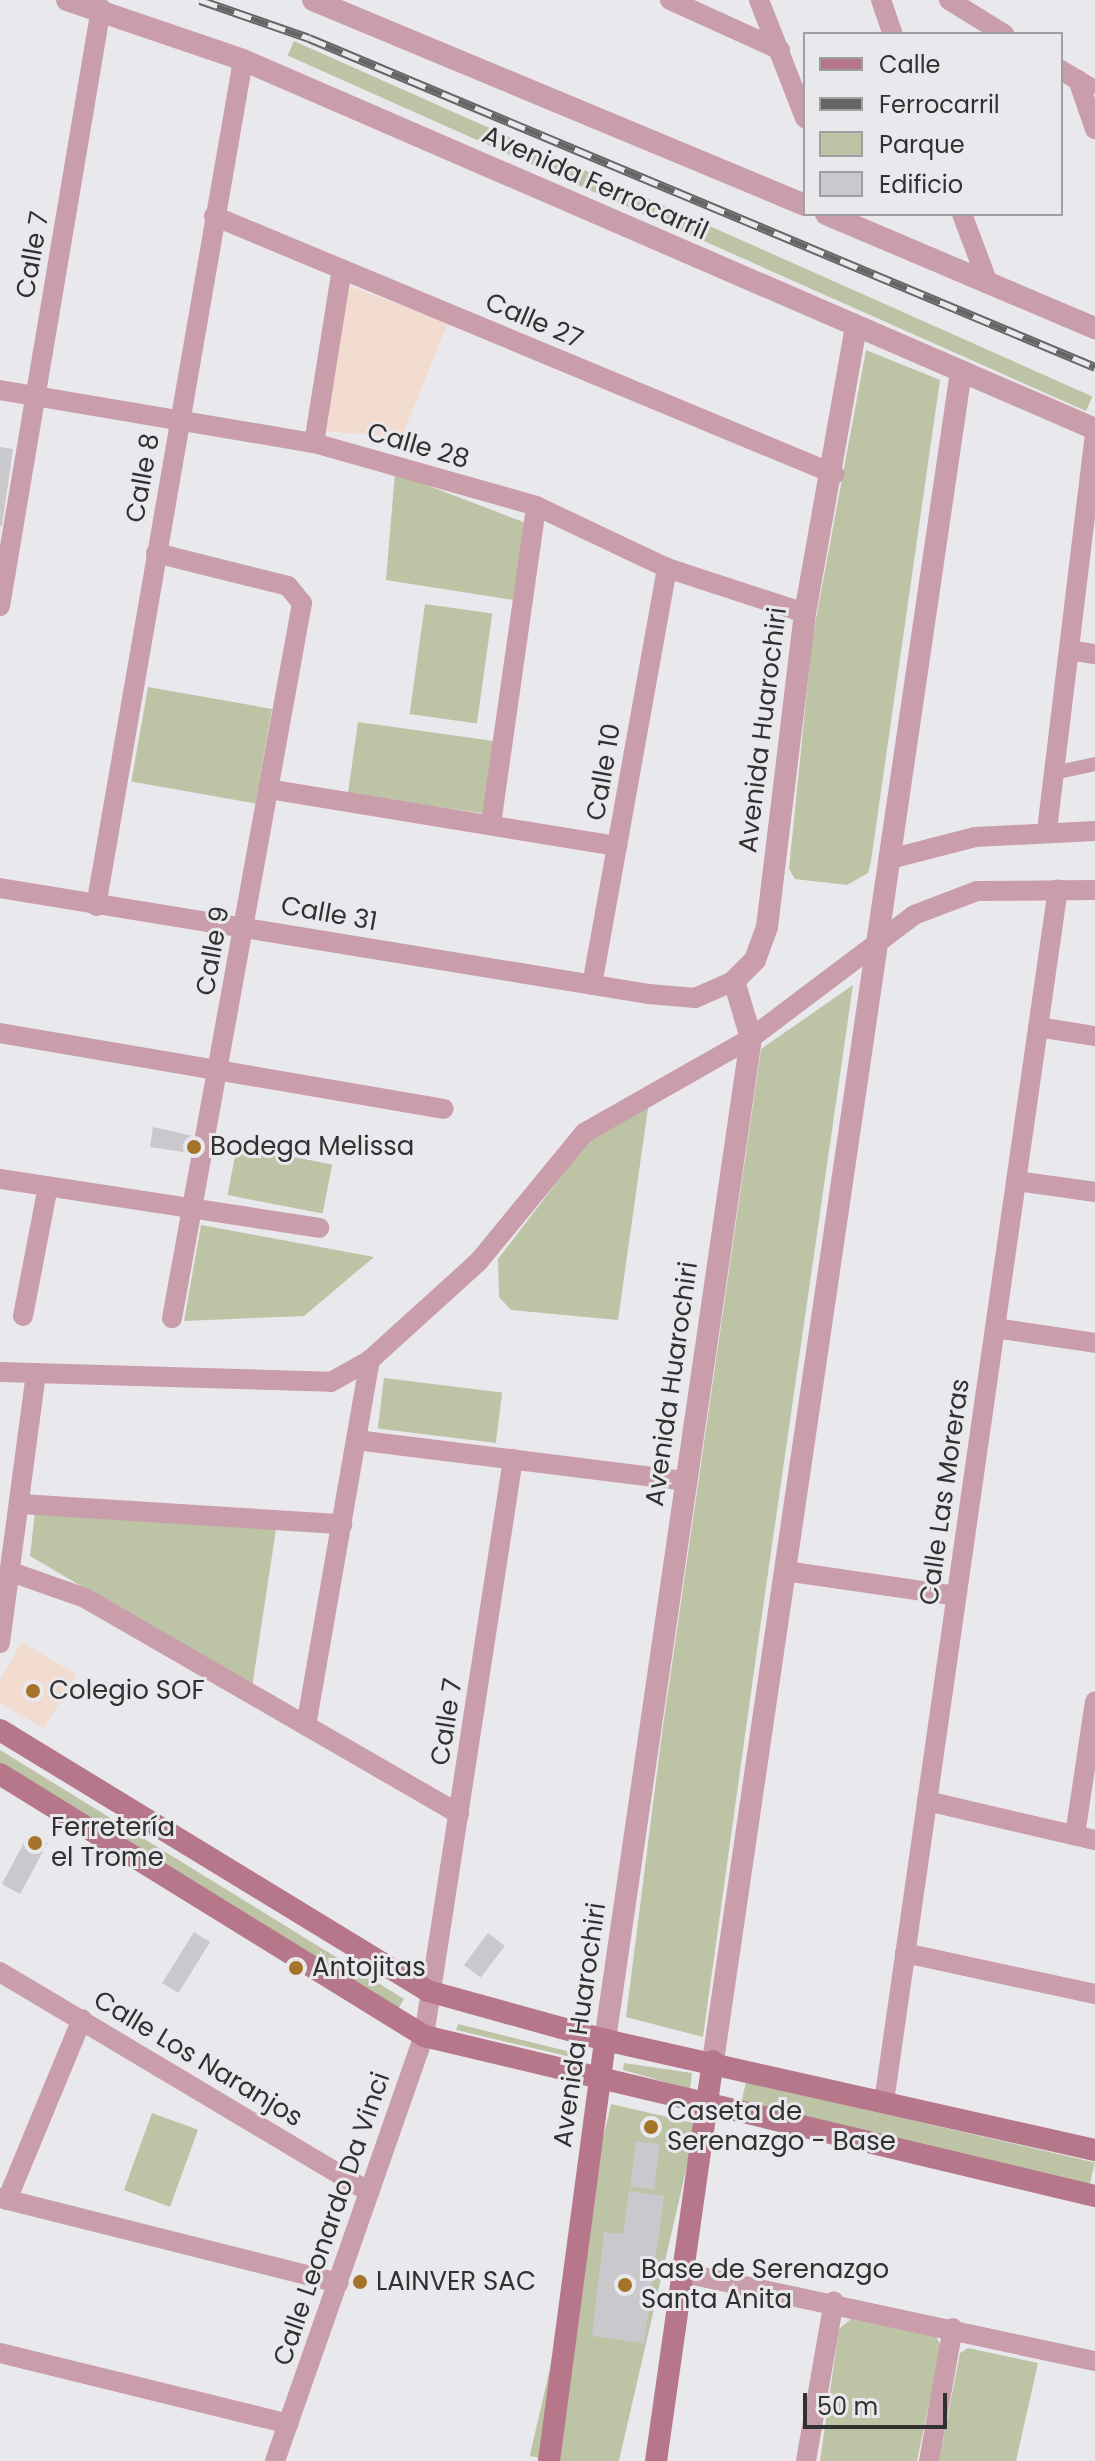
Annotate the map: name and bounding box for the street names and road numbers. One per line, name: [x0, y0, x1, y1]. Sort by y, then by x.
street label: Avenida Ferrocarril: [477, 119, 713, 247]
street label: Calle 7: [10, 209, 56, 301]
street label: Calle 27: [481, 287, 587, 355]
street label: Calle 28: [363, 417, 473, 475]
street label: Calle 8: [120, 431, 166, 525]
street label: Avenida Huarochiri: [732, 606, 794, 854]
street label: Calle 10: [580, 721, 628, 823]
street label: Calle 31: [278, 890, 380, 938]
street label: Calle 9: [190, 904, 236, 998]
street label: Avenida Huarochiri: [639, 1260, 705, 1508]
street label: Calle Las Moreras: [914, 1377, 976, 1607]
street label: Calle 7: [425, 1676, 469, 1768]
street label: Avenida Huarochiri: [547, 1901, 613, 2149]
street label: Calle Los Naranjos: [88, 1984, 308, 2134]
street label: Calle Leonardo Da Vinci: [267, 2068, 397, 2370]

